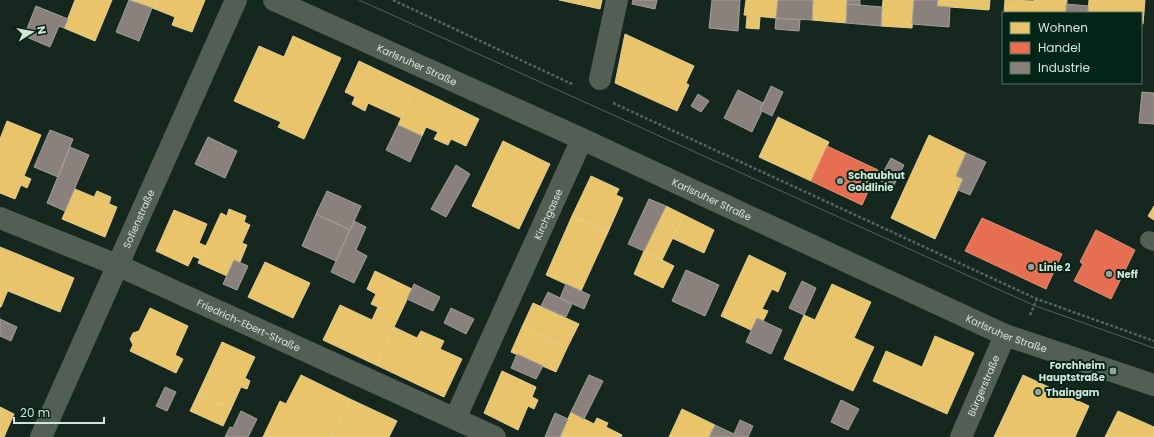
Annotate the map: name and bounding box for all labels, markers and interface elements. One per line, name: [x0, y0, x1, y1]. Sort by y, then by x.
north arrow: [12, 12, 52, 52]
legend: [1002, 12, 1142, 84]
text: Wohnen: [1038, 19, 1088, 36]
text: N: [33, 25, 50, 36]
text: Handel: [1038, 39, 1081, 56]
street label: Karlsruher Straße: [374, 40, 459, 90]
text: Industrie: [1038, 59, 1090, 76]
place label: Schaubhut Goldlinie: [848, 168, 905, 195]
street label: Karlsruher Straße: [669, 175, 754, 225]
marker: Schaubhut Goldlinie: [835, 176, 845, 186]
street label: Kirchgasse: [530, 186, 567, 242]
street label: Sofienstraße: [119, 187, 159, 251]
place label: Linie 2: [1039, 260, 1071, 275]
marker: Linie 2: [1026, 262, 1036, 272]
place label: Neff: [1117, 267, 1138, 282]
marker: Neff: [1104, 269, 1114, 279]
street label: Friedrich-Ebert-Straße: [194, 295, 303, 356]
street label: Karlsruher Straße: [963, 311, 1049, 357]
street label: Bürgerstraße: [964, 353, 1003, 419]
place label: Forchheim Hauptstraße: [1039, 358, 1105, 385]
marker: Forchheim Hauptstraße: [1108, 366, 1118, 376]
place label: Thaingam: [1046, 385, 1100, 400]
marker: Thaingam: [1033, 387, 1043, 397]
scale bar: [14, 399, 104, 425]
text: 20 m: [20, 404, 50, 421]

